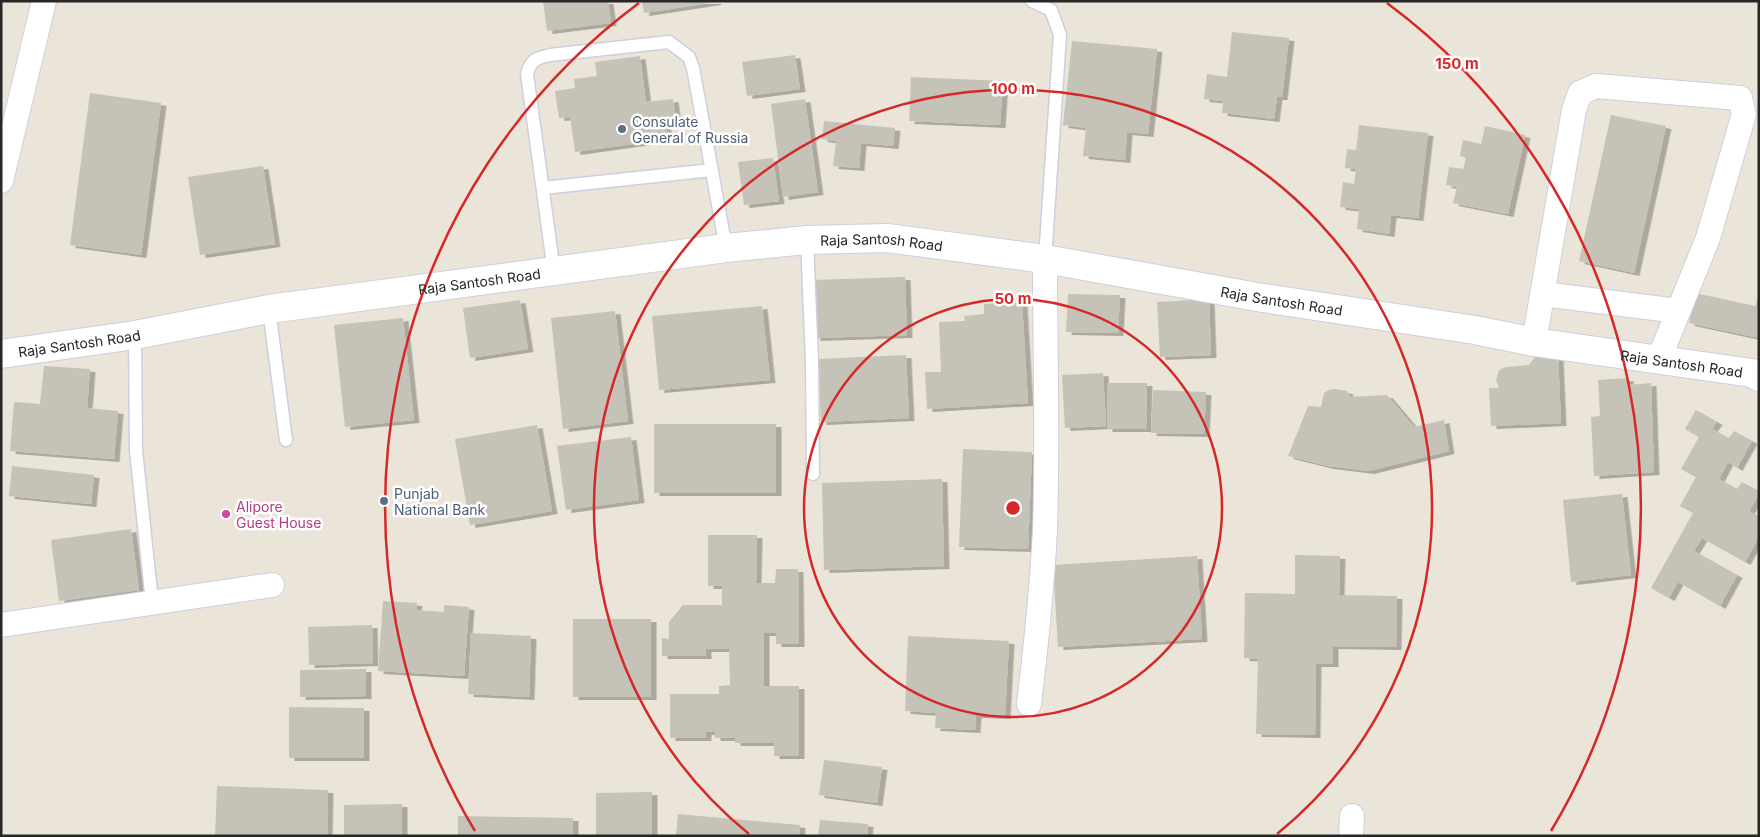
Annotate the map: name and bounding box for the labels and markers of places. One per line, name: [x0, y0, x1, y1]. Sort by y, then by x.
place label: Consulate General of Russia: [632, 113, 748, 146]
marker: Consulate General of Russia: [616, 123, 628, 135]
place label: Punjab National Bank: [394, 485, 486, 518]
marker: Punjab National Bank: [378, 495, 390, 507]
place label: Alipore Guest House: [236, 498, 321, 531]
centre of rings: [1004, 499, 1022, 517]
marker: Alipore Guest House: [220, 508, 232, 520]

